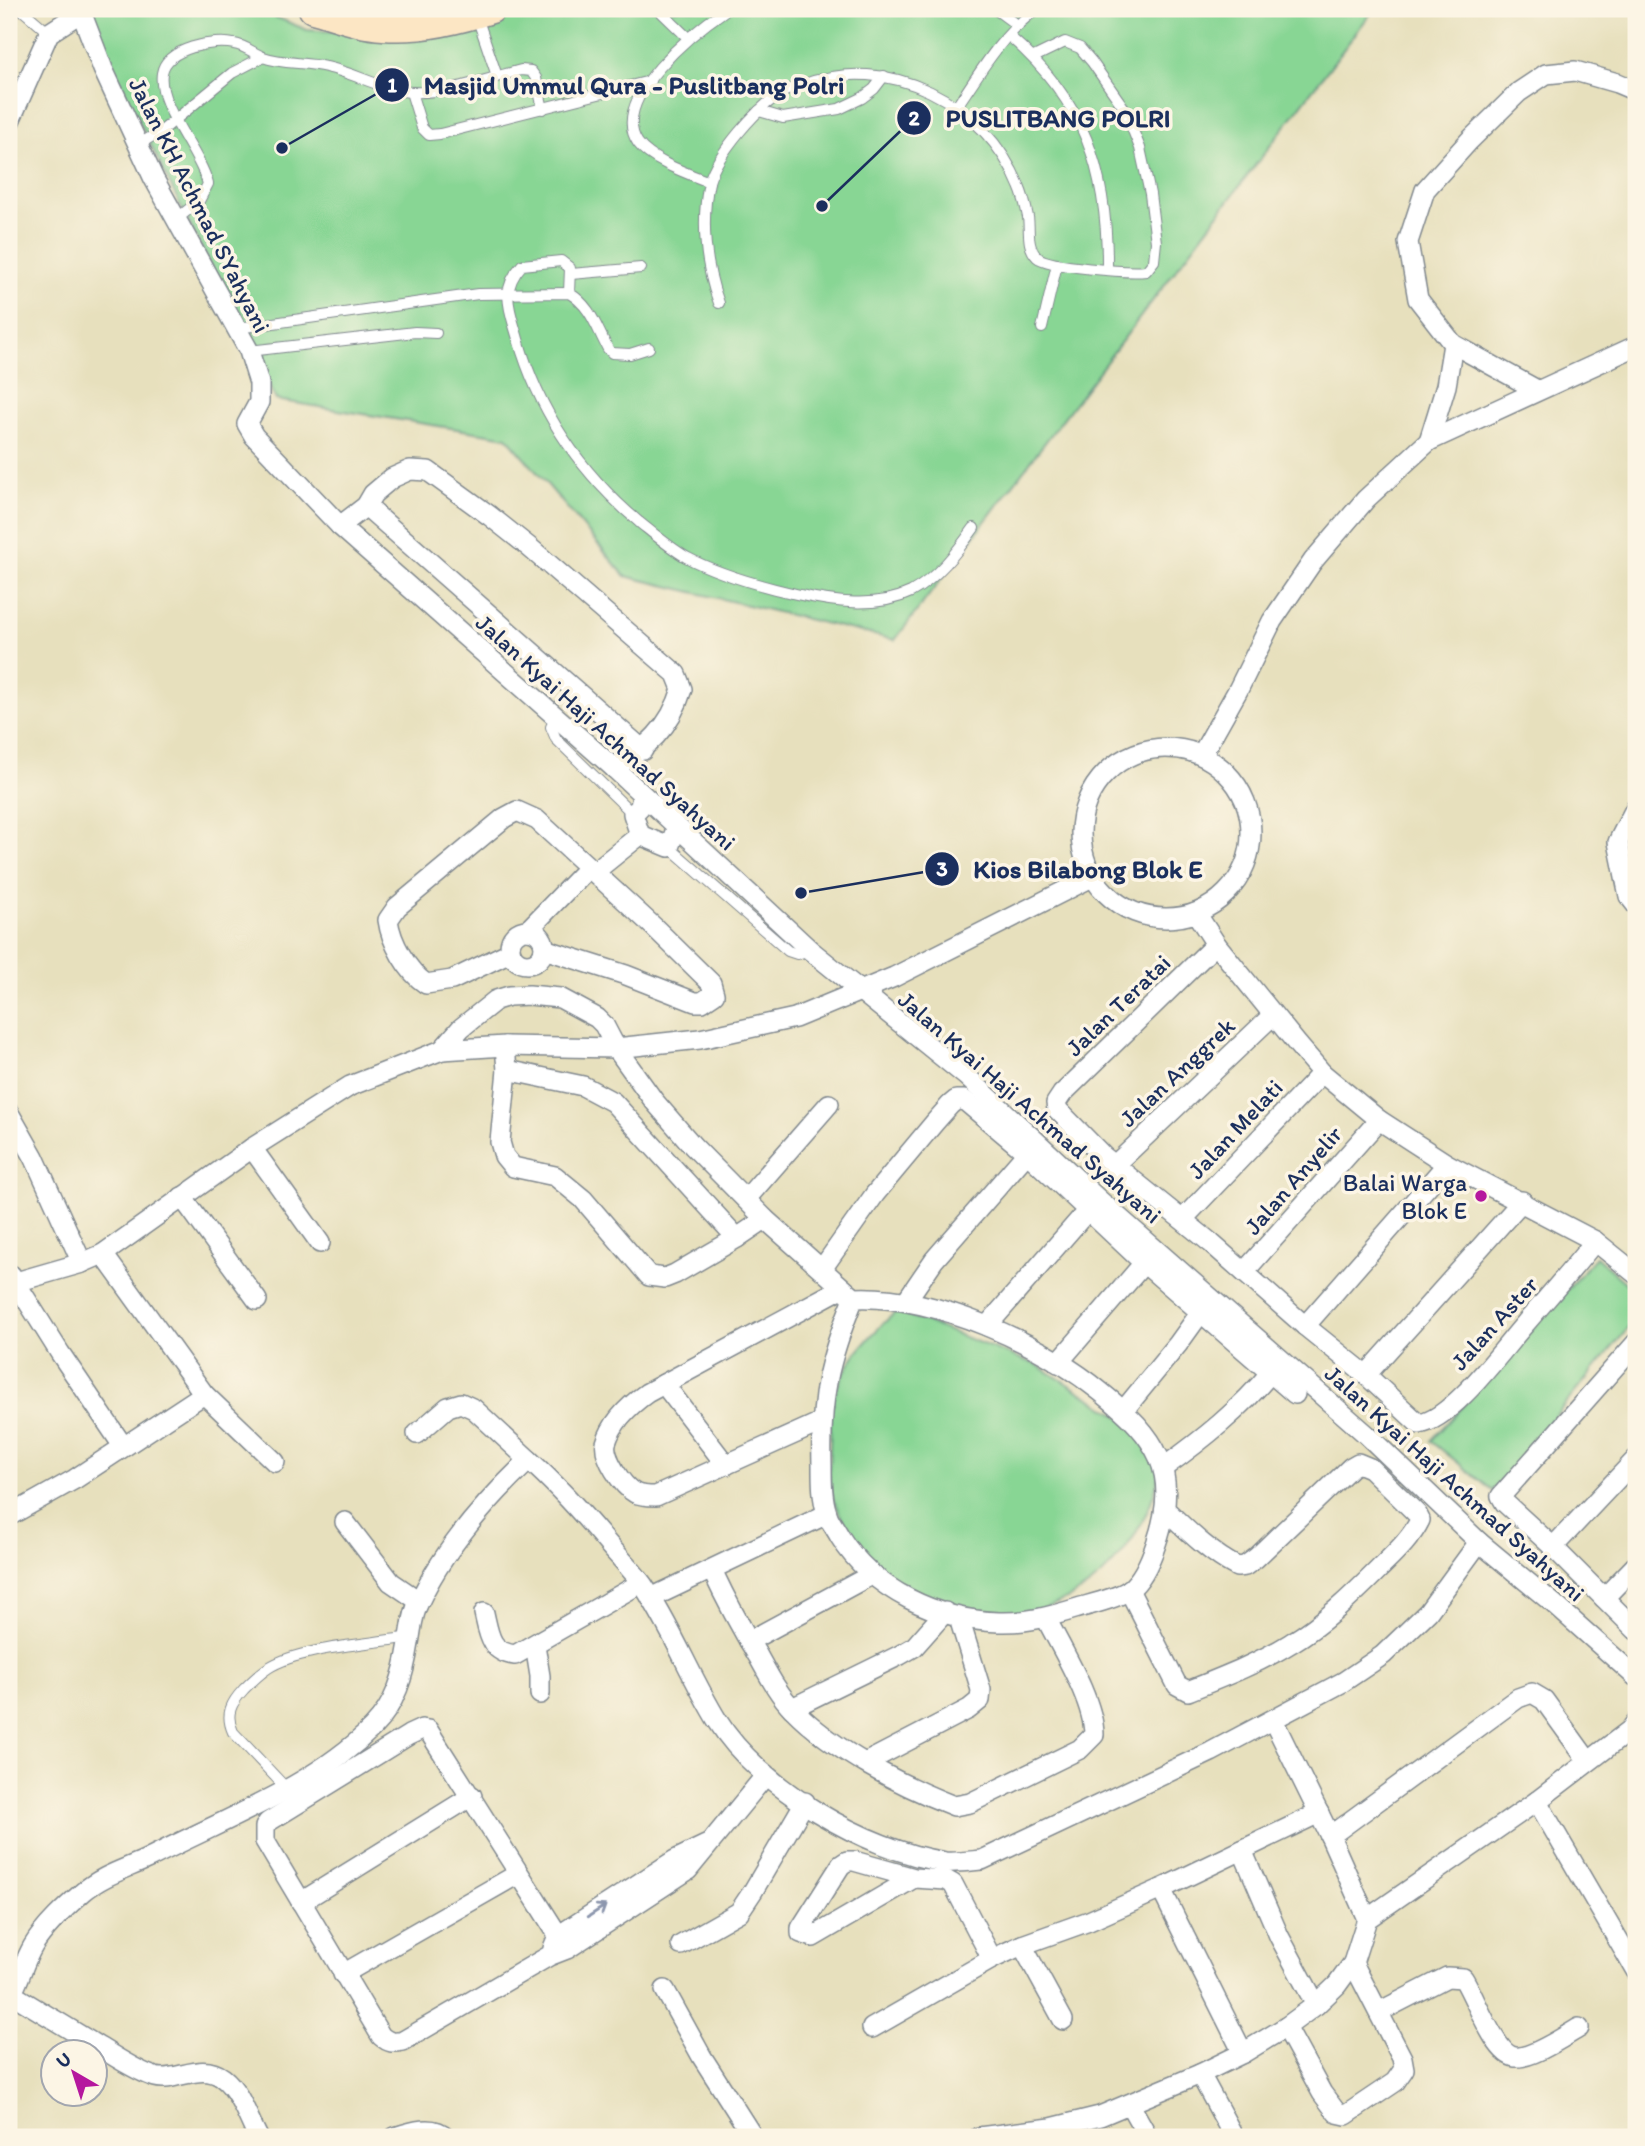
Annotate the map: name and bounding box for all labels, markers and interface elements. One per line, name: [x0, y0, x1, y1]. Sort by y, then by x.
callout: Masjid Ummul Qura - Puslitbang Polri: [374, 61, 858, 108]
text: Masjid Ummul Qura - Puslitbang Polri: [424, 69, 844, 101]
street label: Jalan KH Achmad SYahyani: [123, 72, 277, 338]
text: 1: [387, 72, 397, 97]
callout: PUSLITBANG POLRI: [896, 94, 1184, 141]
text: PUSLITBANG POLRI: [946, 102, 1170, 134]
text: 2: [908, 105, 920, 130]
street label: Jalan Kyai Haji Achmad Syahyani: [470, 608, 742, 856]
callout: Kios Bilabong Blok E: [925, 845, 1217, 892]
text: Kios Bilabong Blok E: [973, 853, 1203, 885]
text: 3: [936, 856, 948, 881]
street label: Jalan Teratai: [1060, 948, 1176, 1062]
street label: Jalan Kyai Haji Achmad Syahyani: [892, 985, 1168, 1229]
street label: Jalan Anggrek: [1113, 1011, 1241, 1133]
street label: Jalan Melati: [1181, 1073, 1289, 1185]
street label: Jalan Anyelir: [1238, 1119, 1348, 1240]
place label: Balai Warga Blok E: [1343, 1168, 1467, 1225]
marker: Balai Warga Blok E: [1473, 1188, 1489, 1204]
street label: Jalan Aster: [1444, 1270, 1544, 1376]
street label: Jalan Kyai Haji Achmad Syahyani: [1319, 1359, 1591, 1607]
one-way arrow: [587, 1904, 606, 1918]
north arrow: [38, 2038, 108, 2108]
text: U: [51, 2047, 76, 2073]

